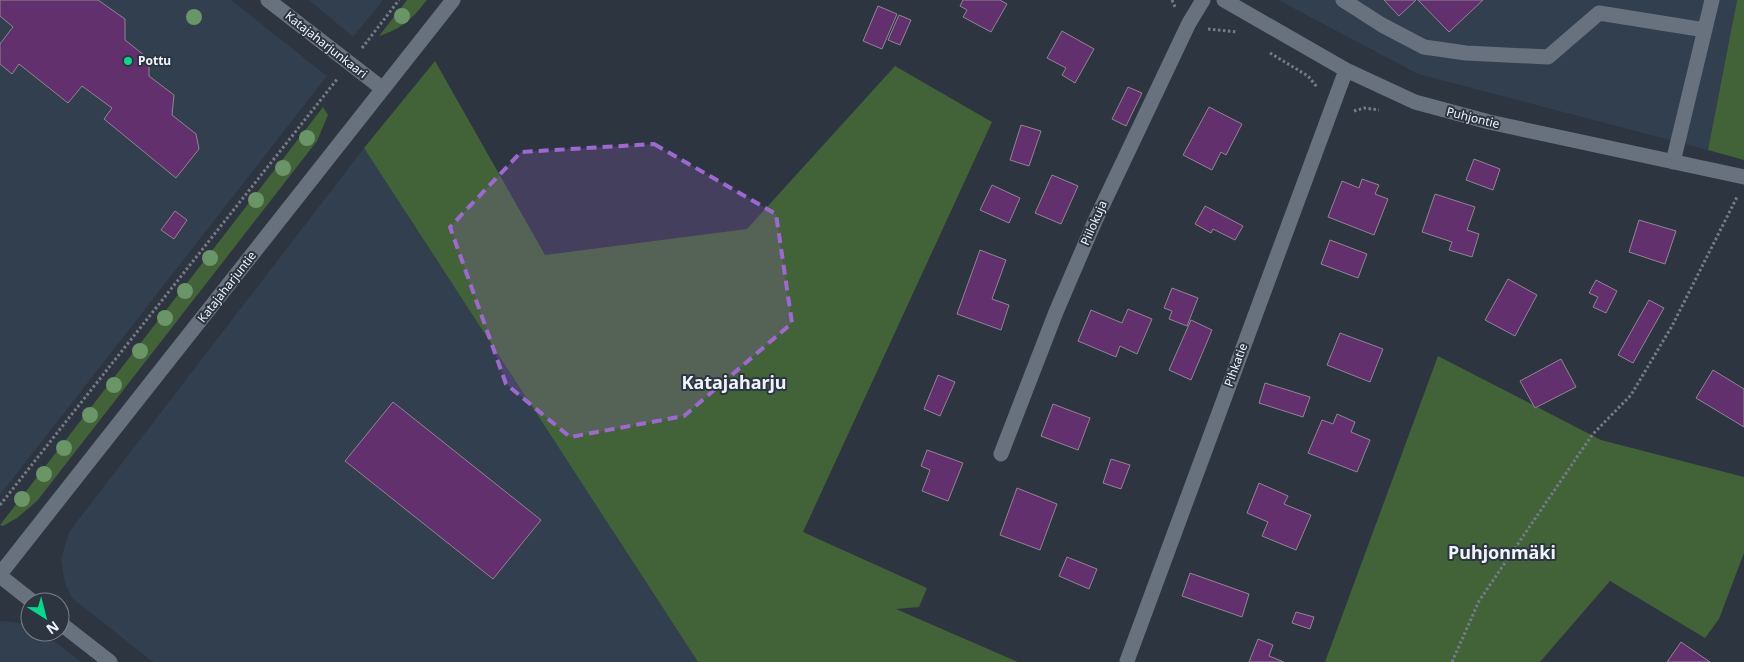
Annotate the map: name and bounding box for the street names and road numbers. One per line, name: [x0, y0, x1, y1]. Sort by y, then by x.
street label: Katajaharjunkaari: [282, 7, 371, 82]
street label: Puhjontie: [1445, 103, 1502, 132]
street label: Piilokuja: [1076, 198, 1111, 248]
street label: Katajaharjuntie: [193, 247, 260, 326]
street label: Pihkatie: [1220, 341, 1251, 389]

